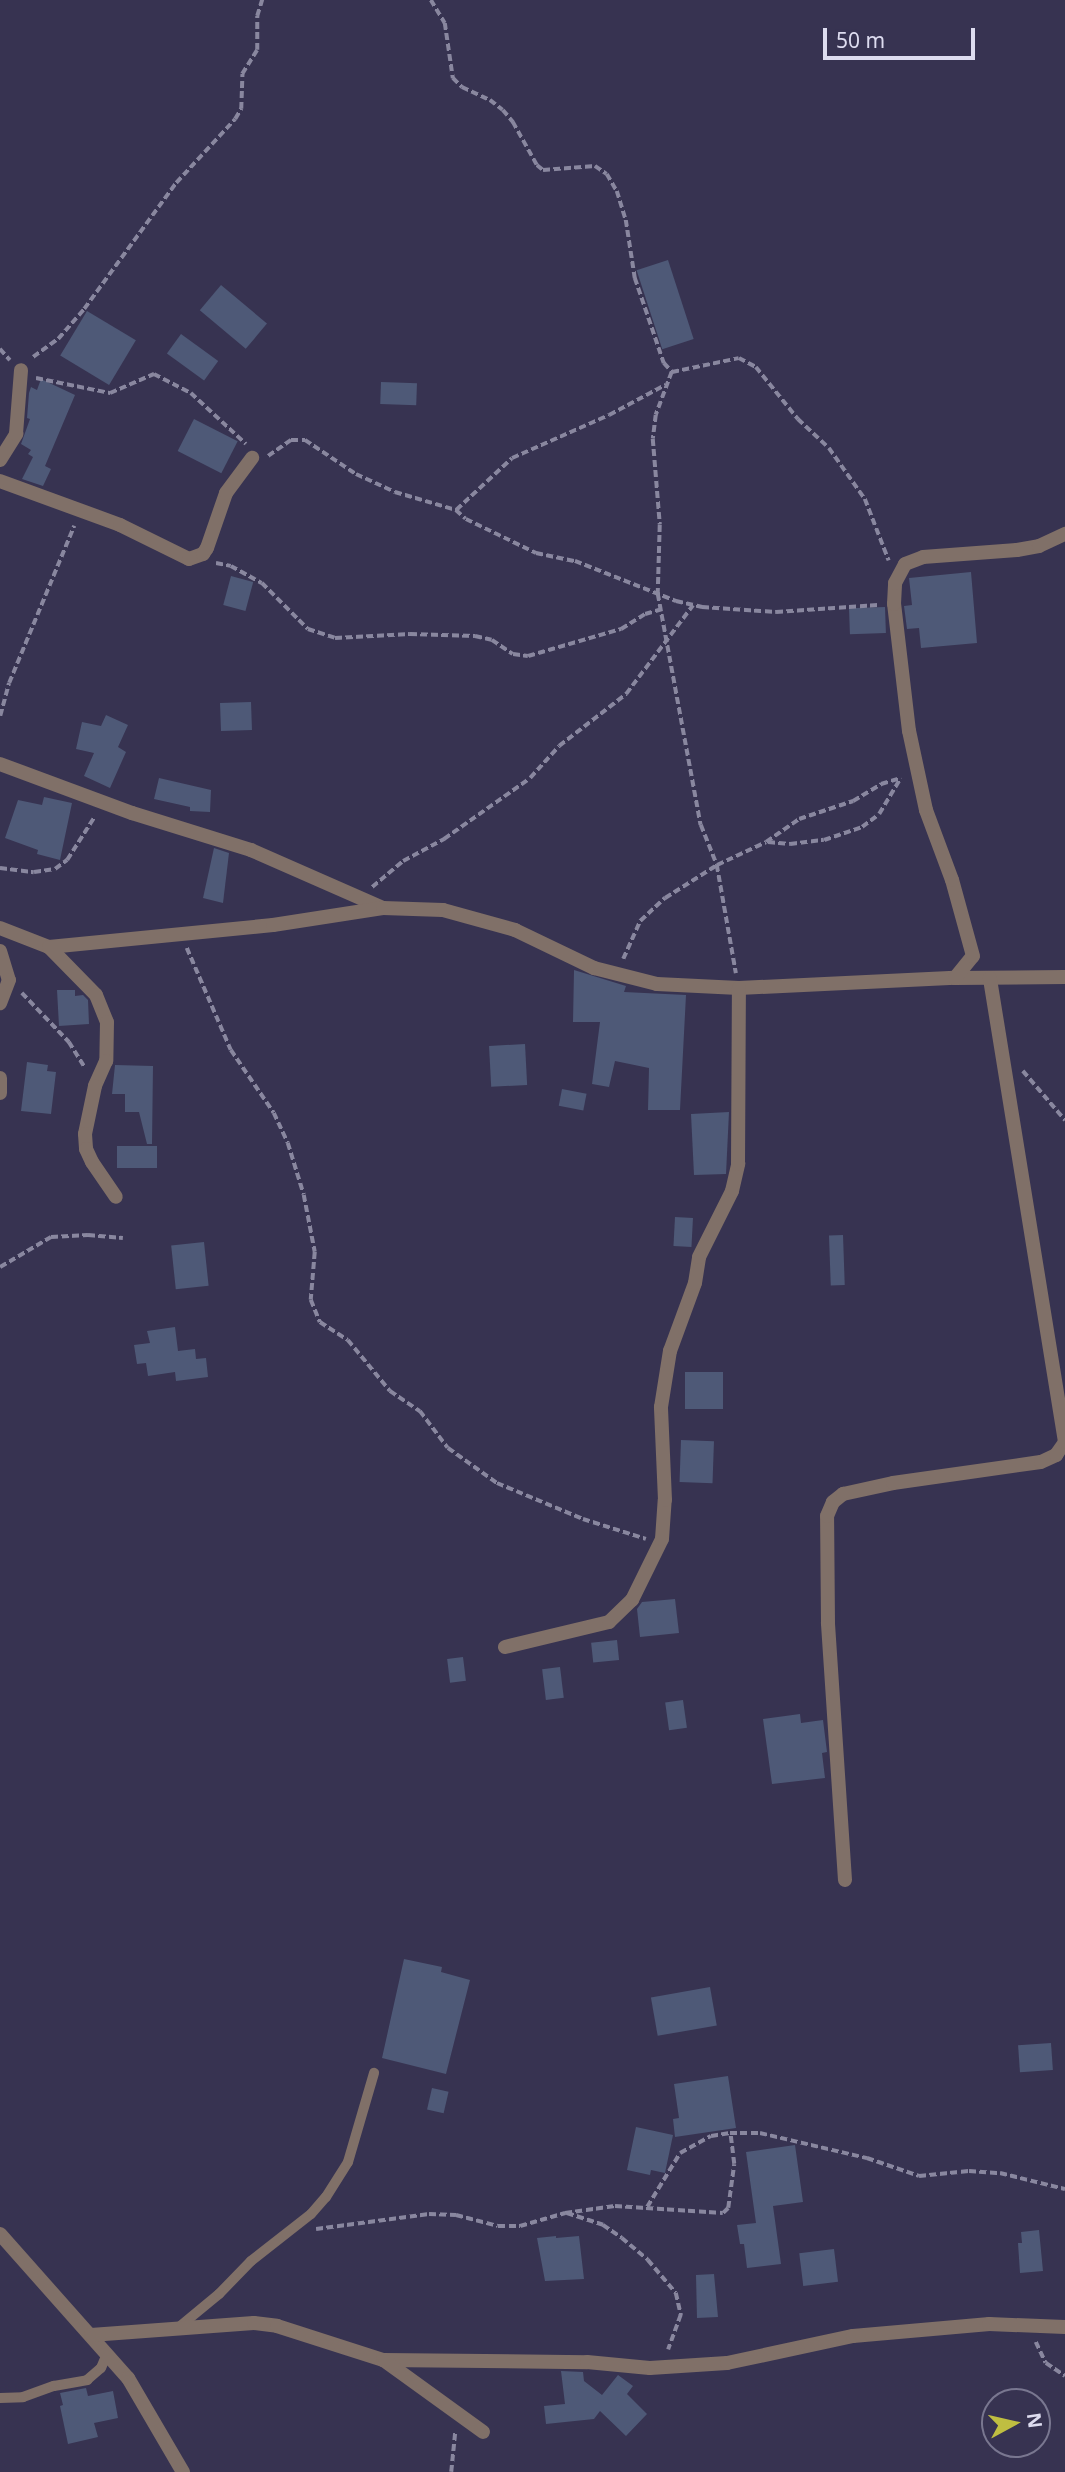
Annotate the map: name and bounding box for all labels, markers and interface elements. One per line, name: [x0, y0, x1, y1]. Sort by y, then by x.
scale bar: [827, 14, 979, 58]
text: 50 m: [836, 26, 885, 54]
north arrow: [981, 2388, 1051, 2458]
text: N: [1021, 2411, 1049, 2430]

